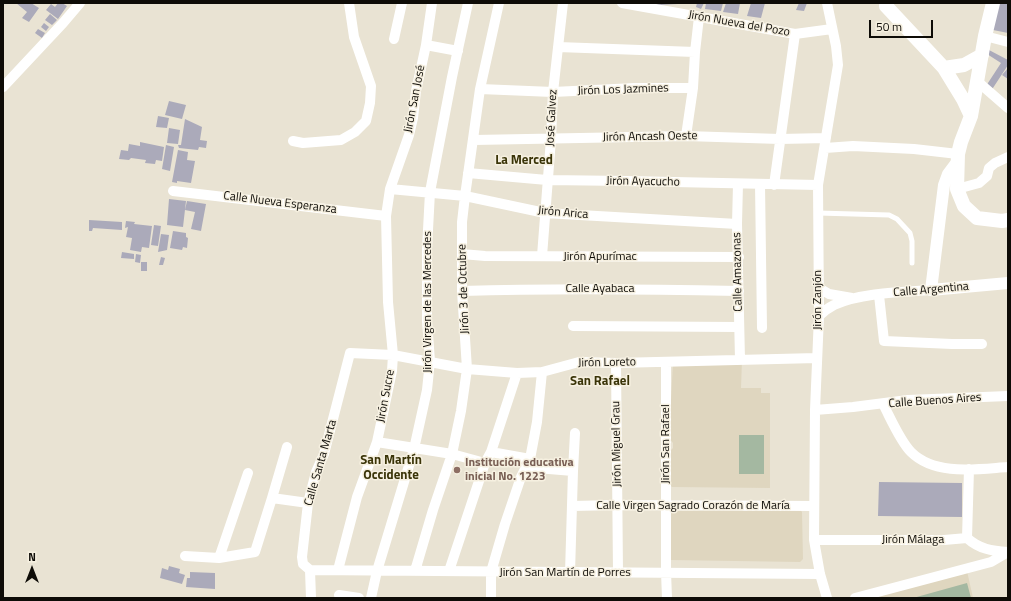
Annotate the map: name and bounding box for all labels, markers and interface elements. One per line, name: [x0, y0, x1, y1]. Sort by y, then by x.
street label: Jirón Nueva del Pozo: [687, 8, 791, 40]
scale bar: [871, 12, 935, 38]
text: 50 m: [876, 17, 902, 36]
street label: Jirón San José: [401, 64, 429, 134]
street label: Jirón Los Jazmines: [577, 81, 669, 99]
street label: José Galvez: [543, 89, 561, 147]
street label: Jirón Ancash Oeste: [602, 129, 698, 145]
district label: La Merced: [495, 153, 553, 169]
street label: Jirón Ayacucho: [606, 174, 680, 190]
street label: Calle Nueva Esperanza: [222, 189, 338, 217]
street label: Jirón Arica: [537, 204, 589, 222]
street label: Jirón Virgen de las Mercedes: [421, 231, 435, 373]
street label: Calle Amazonas: [730, 232, 746, 312]
street label: Jirón 3 de Octubre: [455, 244, 473, 334]
street label: Jirón Apurímac: [563, 250, 637, 264]
street label: Jirón Zanjón: [811, 270, 825, 330]
street label: Calle Argentina: [893, 280, 969, 300]
street label: Calle Ayabaca: [566, 282, 634, 296]
street label: Jirón Loreto: [578, 355, 636, 371]
street label: Jirón Sucre: [374, 368, 398, 424]
district label: San Rafael: [570, 374, 630, 390]
street label: Calle Buenos Aires: [888, 391, 982, 411]
street label: Jirón Miguel Grau: [609, 401, 625, 487]
street label: Jirón San Rafael: [659, 404, 673, 484]
street label: Calle Santa Marta: [302, 418, 340, 508]
district label: San Martín Occidente: [360, 453, 422, 484]
place label: Institución educativa inicial No. 1223: [465, 456, 574, 484]
marker: Institución educativa inicial No. 1223: [452, 465, 462, 475]
street label: Calle Virgen Sagrado Corazón de María: [596, 499, 790, 513]
street label: Jirón Málaga: [882, 533, 944, 547]
north arrow: [12, 549, 52, 589]
text: N: [28, 549, 36, 565]
street label: Jirón San Martín de Porres: [499, 566, 631, 580]

